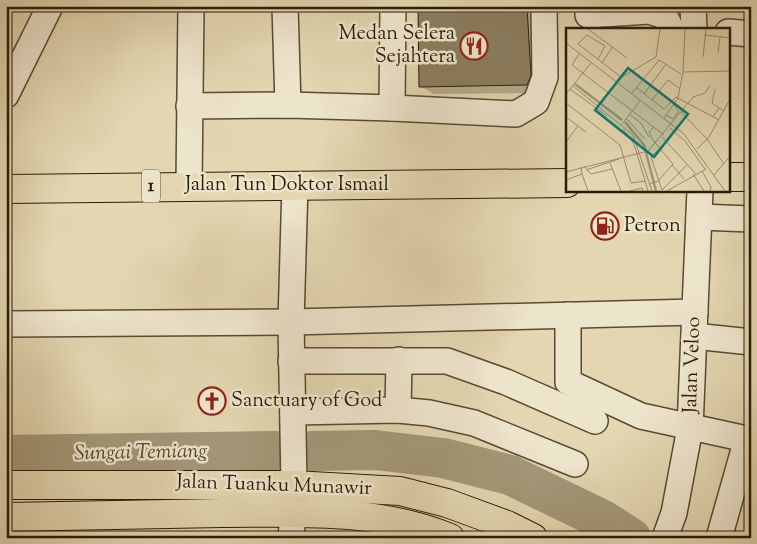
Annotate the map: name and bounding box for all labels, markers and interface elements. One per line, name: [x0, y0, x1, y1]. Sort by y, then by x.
place label: Medan Selera Sejahtera: [338, 20, 455, 72]
inset map: [566, 28, 730, 191]
restaurant icon: Medan Selera Sejahtera: [459, 31, 489, 61]
road number: 1: [142, 170, 160, 202]
street label: Jalan Tun Doktor Ismail: [184, 171, 389, 200]
fuel station icon: Petron: [590, 211, 620, 241]
place label: Petron: [624, 212, 681, 241]
street label: Jalan Veloo: [677, 316, 709, 415]
church icon: Sanctuary of God: [197, 386, 227, 416]
place label: Sanctuary of God: [231, 387, 382, 416]
water label: Sungai Temiang: [74, 437, 208, 469]
street label: Jalan Tuanku Munawir: [175, 468, 373, 504]

